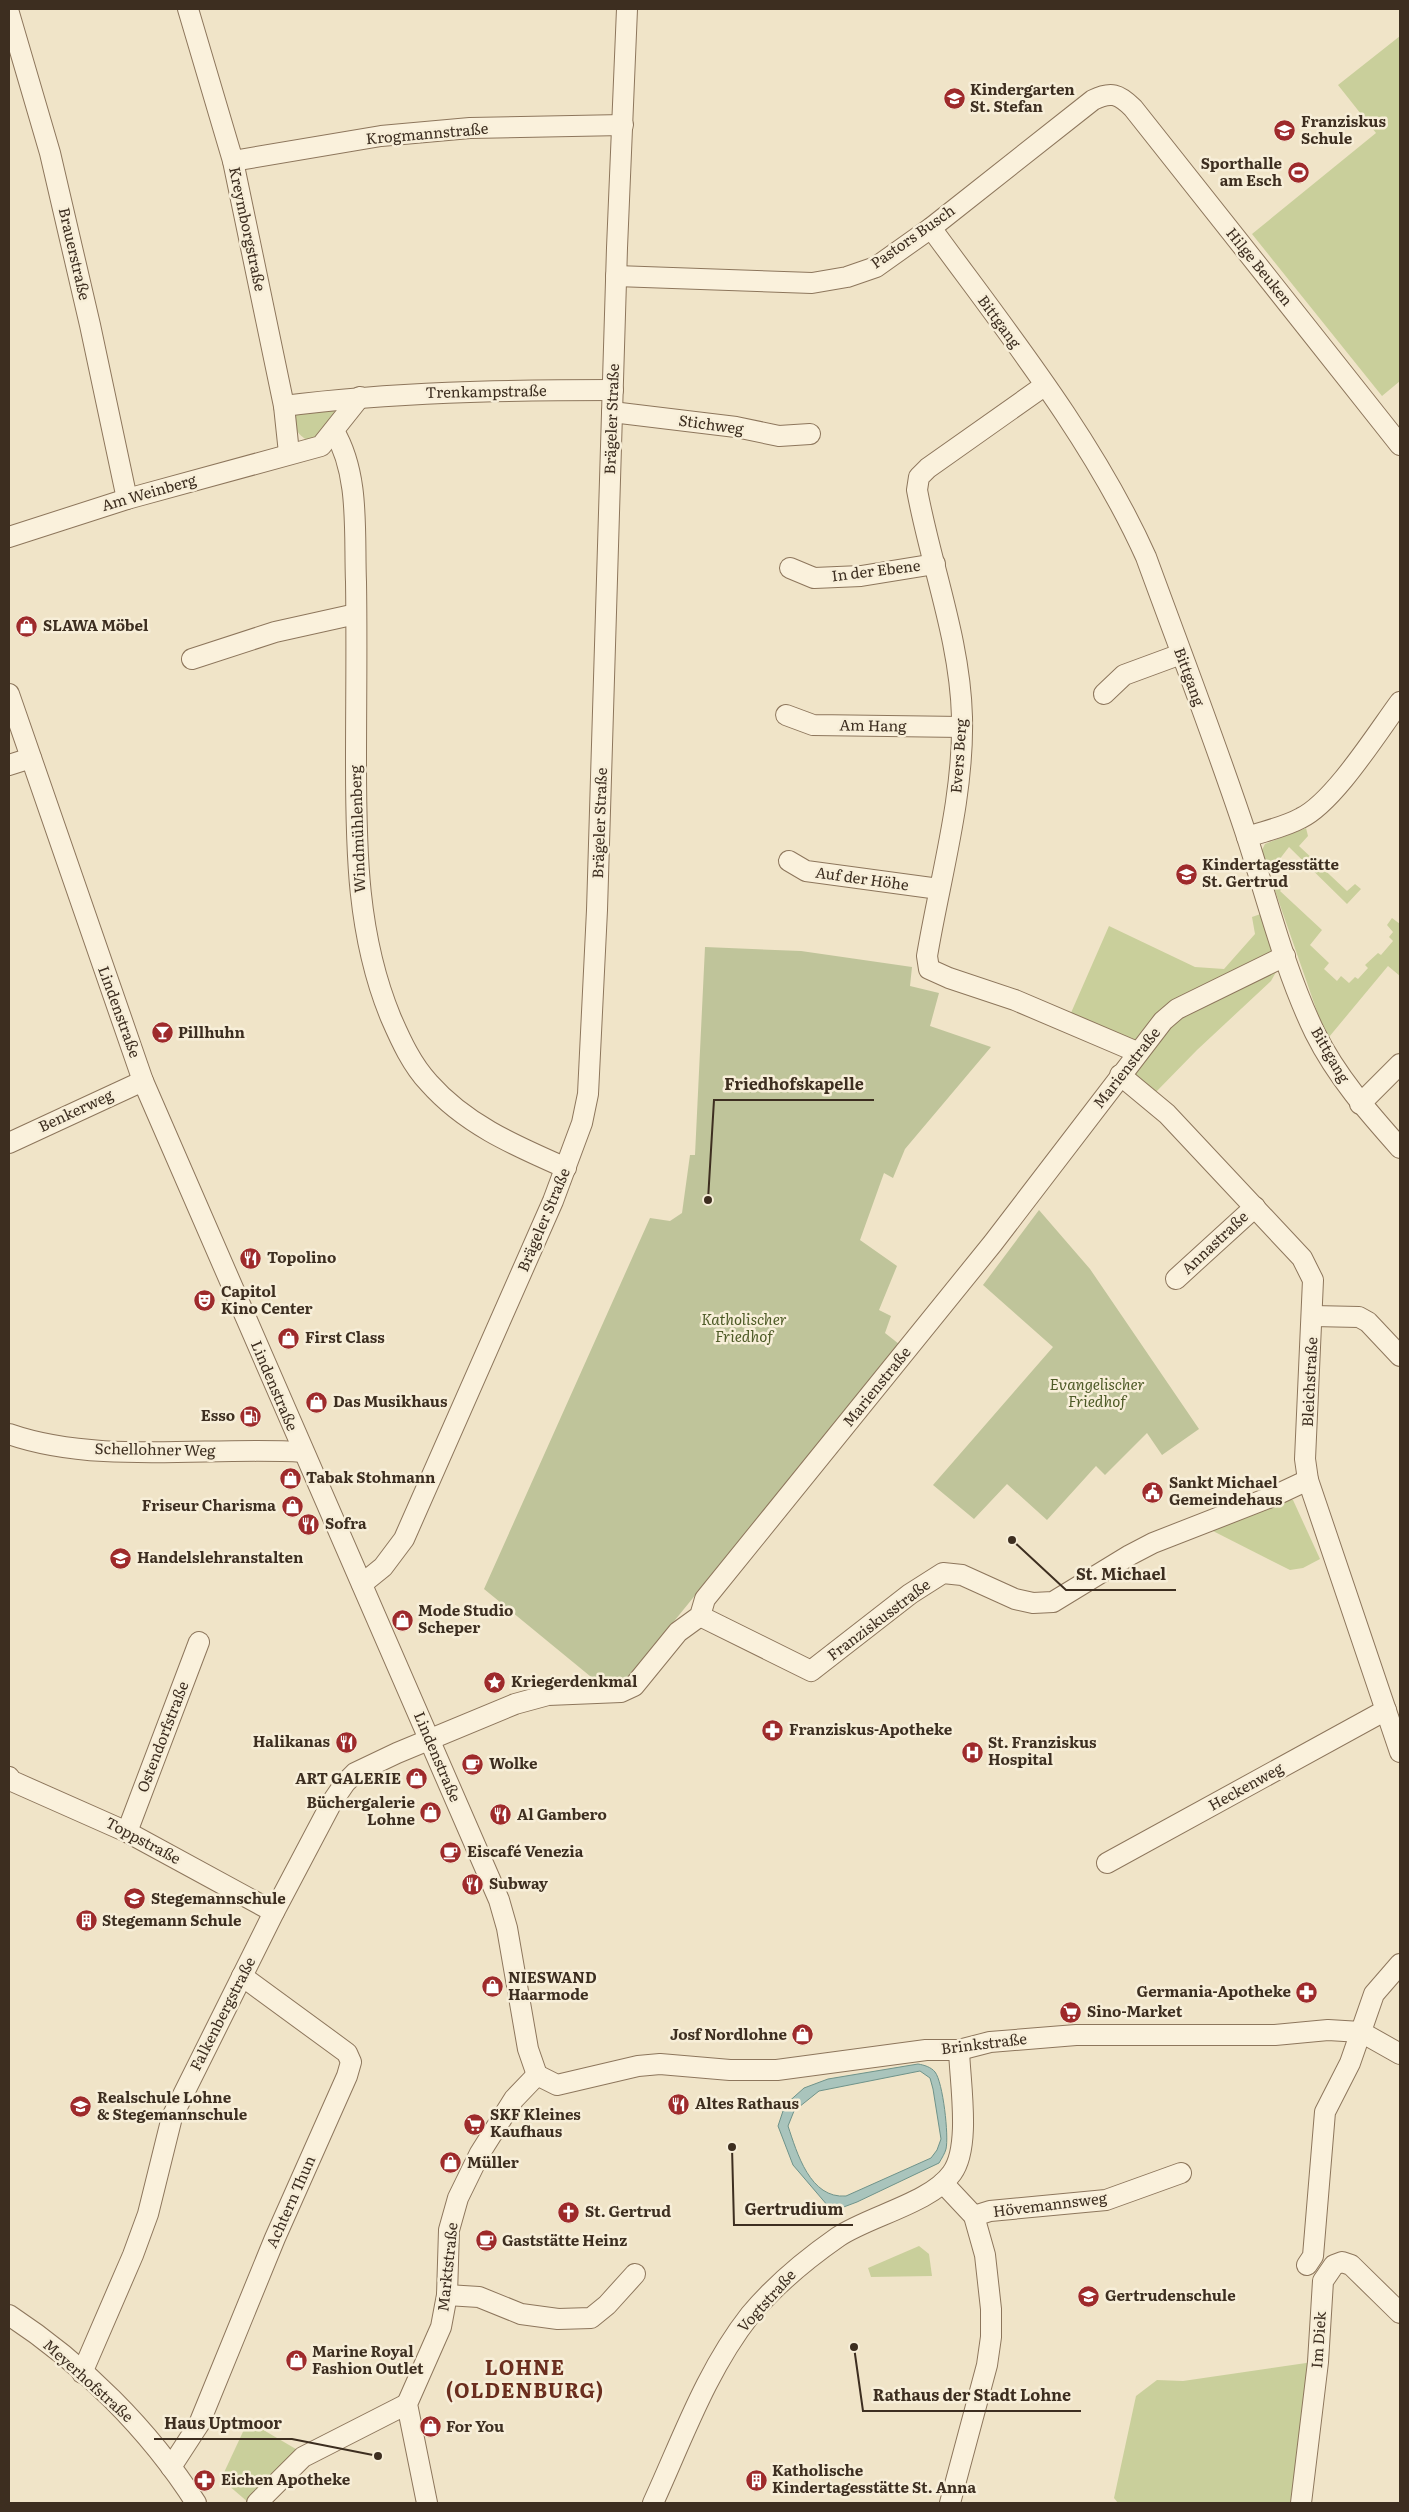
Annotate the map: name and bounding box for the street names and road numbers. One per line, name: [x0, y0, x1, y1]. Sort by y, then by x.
street label: Krogmannstraße: [365, 116, 489, 149]
street label: Kreymborgstraße: [224, 164, 273, 293]
street label: Pastors Busch: [865, 198, 959, 273]
street label: Brauerstraße: [54, 205, 97, 302]
street label: Hilge Beuken: [1221, 222, 1299, 310]
street label: Bittgang: [973, 290, 1028, 353]
street label: Brägeler Straße: [597, 363, 624, 475]
street label: Trenkampstraße: [425, 378, 547, 403]
street label: Stichweg: [677, 408, 746, 440]
street label: Am Weinberg: [98, 467, 199, 516]
street label: In der Ebene: [830, 553, 922, 586]
street label: Bittgang: [1169, 644, 1212, 710]
street label: Am Hang: [839, 712, 907, 737]
street label: Evers Berg: [943, 717, 972, 794]
street label: Windmühlenberg: [343, 764, 370, 893]
street label: Brägeler Straße: [585, 767, 612, 879]
street label: Auf der Höhe: [814, 860, 911, 895]
street label: Lindenstraße: [93, 962, 148, 1061]
street label: Marienstraße: [1087, 1021, 1165, 1113]
street label: Bittgang: [1306, 1022, 1357, 1087]
street label: Benkerweg: [34, 1082, 117, 1137]
street label: Brägeler Straße: [510, 1164, 575, 1275]
street label: Annastraße: [1175, 1205, 1253, 1279]
street label: Bleichstraße: [1295, 1336, 1322, 1428]
street label: Lindenstraße: [246, 1337, 305, 1434]
street label: Marienstraße: [836, 1341, 916, 1431]
street label: Schellohner Weg: [94, 1436, 216, 1461]
street label: Franziskusstraße: [822, 1572, 935, 1665]
street label: Ostendorfstraße: [130, 1677, 193, 1795]
street label: Lindenstraße: [409, 1708, 468, 1805]
street label: Heckenweg: [1204, 1755, 1287, 1816]
street label: Toppstraße: [102, 1810, 186, 1869]
street label: Falkenbergstraße: [183, 1952, 260, 2074]
street label: Brinkstraße: [939, 2026, 1028, 2059]
street label: Achtern Thun: [259, 2151, 320, 2251]
street label: Hövemannsweg: [991, 2185, 1109, 2222]
street label: Marktstraße: [430, 2221, 463, 2313]
street label: Vogtstraße: [731, 2263, 801, 2337]
street label: Im Diek: [1304, 2310, 1331, 2369]
street label: Meyerhofstraße: [39, 2333, 140, 2427]

